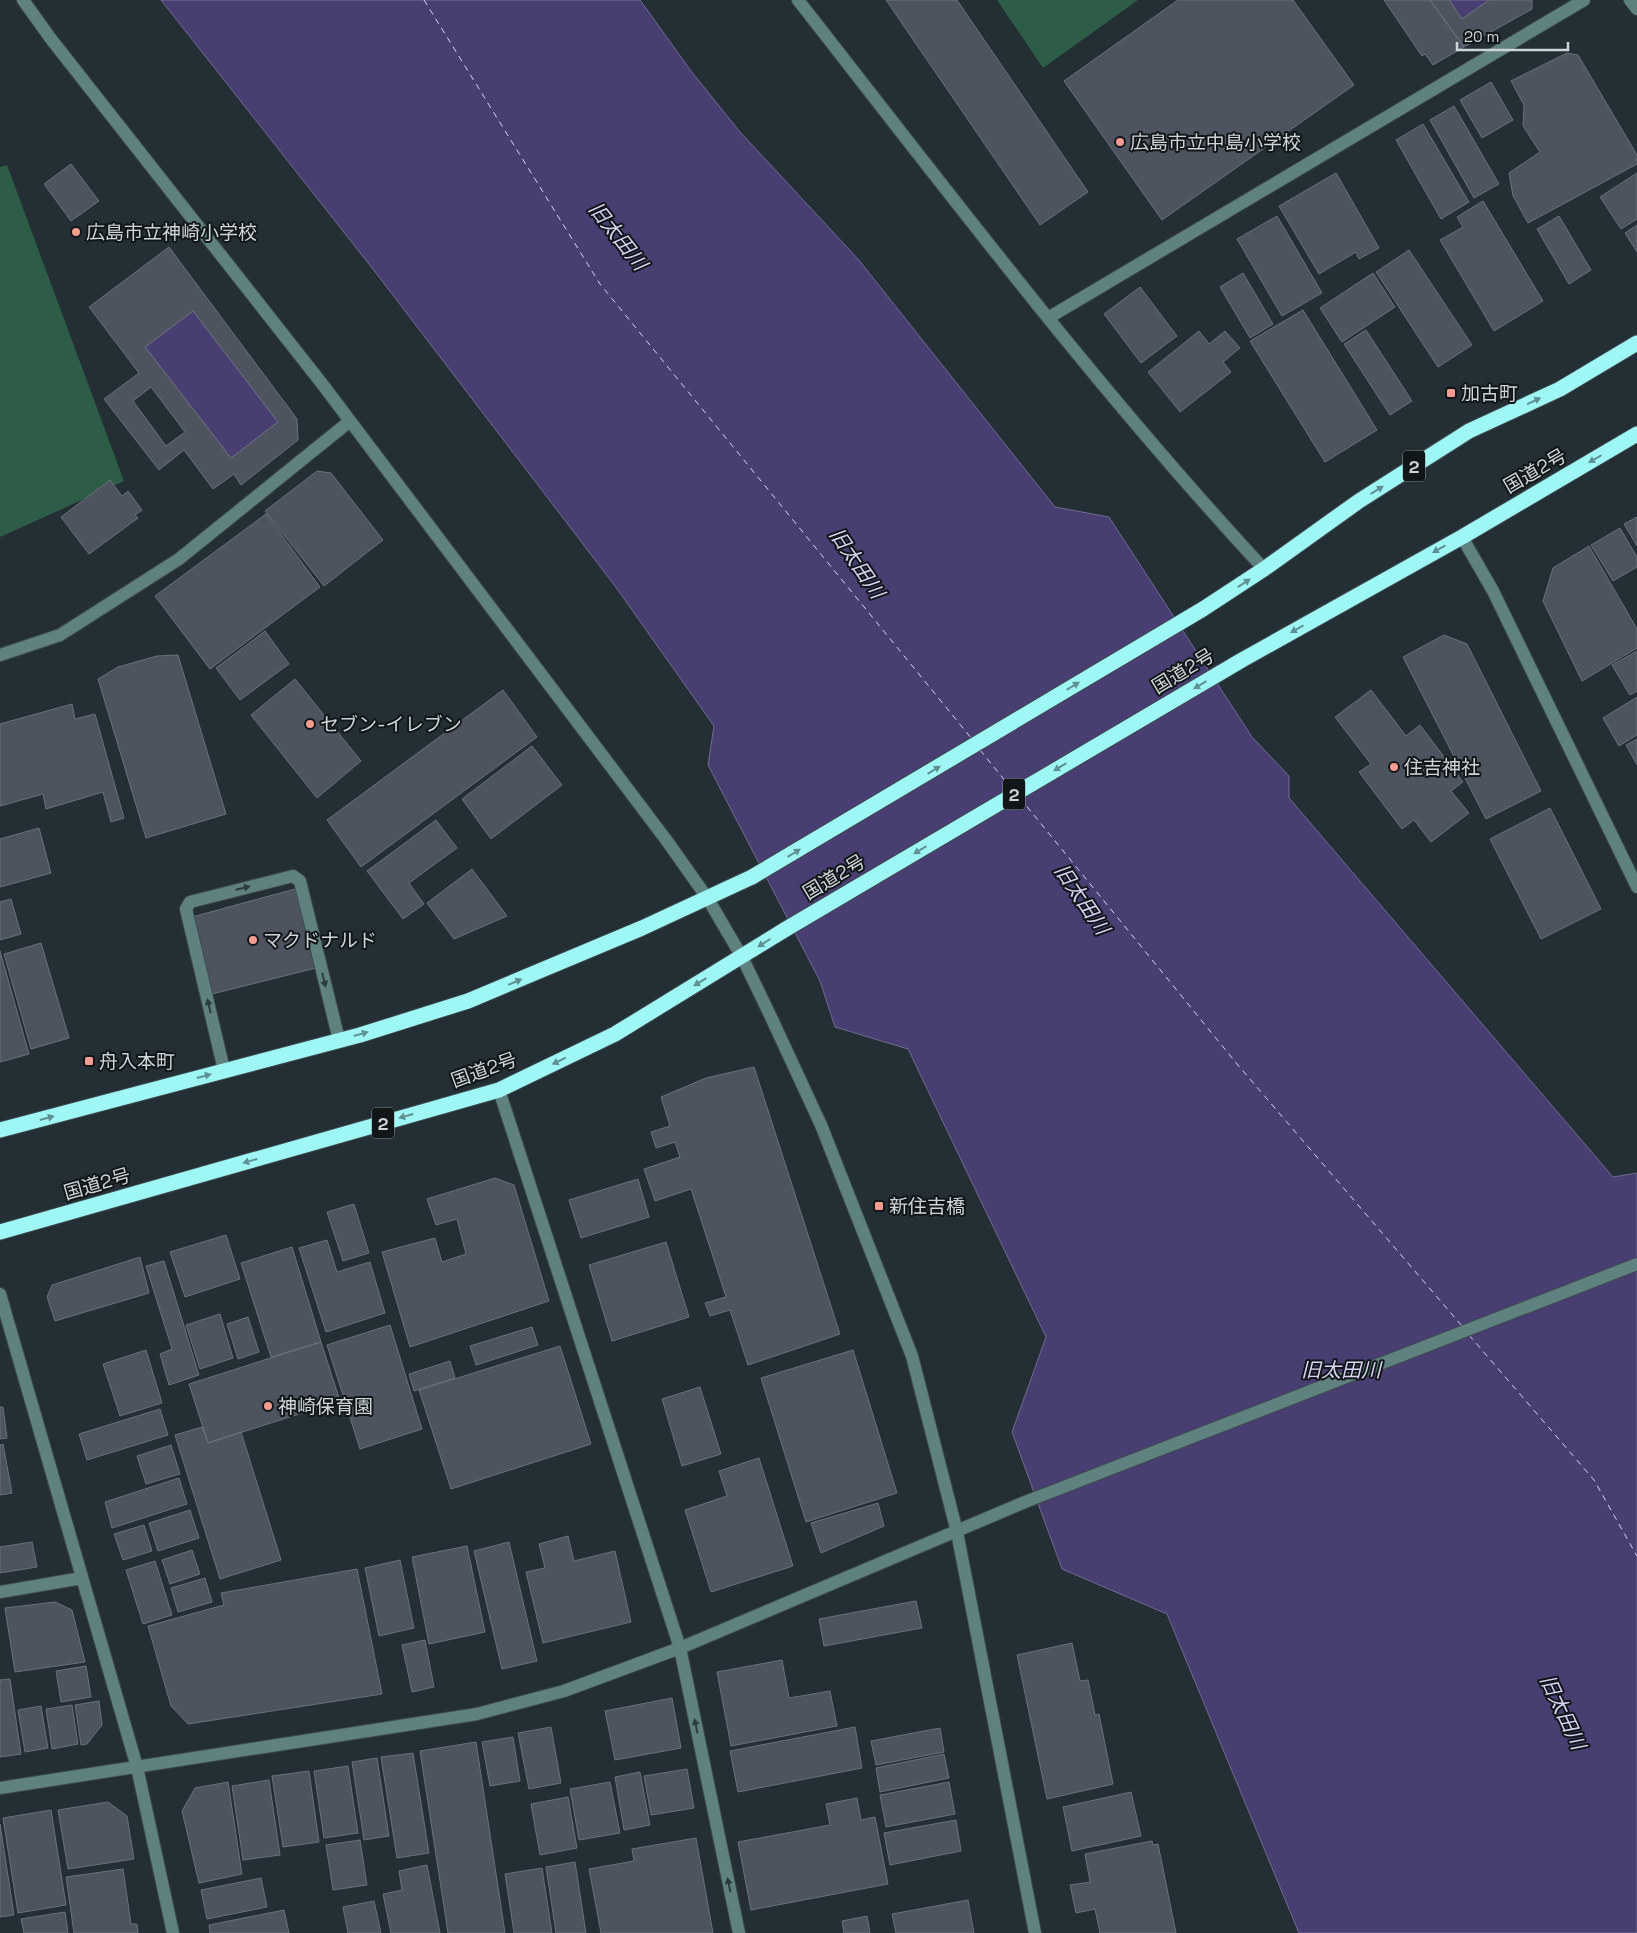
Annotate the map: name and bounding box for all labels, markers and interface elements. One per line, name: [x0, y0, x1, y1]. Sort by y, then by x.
scale bar: [1457, 20, 1568, 52]
text: 20 m: [1464, 27, 1499, 46]
place label: 広島市立中島小学校: [1130, 130, 1301, 155]
marker: 広島市立中島小学校: [1114, 136, 1126, 148]
water label: 旧太田川: [583, 196, 654, 277]
place label: 広島市立神崎小学校: [86, 220, 257, 245]
marker: 広島市立神崎小学校: [70, 226, 82, 238]
place label: 加古町: [1461, 381, 1518, 406]
marker: 加古町: [1445, 387, 1457, 399]
one-way arrow: [1527, 397, 1541, 405]
street label: 国道2号: [1499, 443, 1571, 499]
road number: 2: [1403, 451, 1425, 482]
one-way arrow: [1588, 454, 1601, 463]
one-way arrow: [1371, 485, 1384, 494]
water label: 旧太田川: [824, 523, 891, 605]
one-way arrow: [1432, 545, 1447, 553]
one-way arrow: [1237, 578, 1251, 587]
one-way arrow: [1291, 624, 1304, 633]
street label: 国道2号: [1147, 643, 1219, 699]
one-way arrow: [1193, 680, 1206, 689]
one-way arrow: [1067, 682, 1080, 691]
place label: セブン-イレブン: [320, 712, 462, 737]
marker: セブン-イレブン: [304, 718, 316, 730]
place label: 住吉神社: [1404, 755, 1480, 780]
marker: 住吉神社: [1388, 761, 1400, 773]
one-way arrow: [1053, 763, 1066, 772]
one-way arrow: [927, 765, 940, 774]
road number: 2: [1003, 779, 1025, 810]
one-way arrow: [913, 845, 927, 854]
one-way arrow: [787, 848, 800, 857]
street label: 国道2号: [798, 849, 870, 905]
water label: 旧太田川: [1049, 859, 1116, 941]
one-way arrow: [236, 884, 251, 892]
place label: マクドナルド: [263, 928, 377, 953]
marker: マクドナルド: [247, 934, 259, 946]
one-way arrow: [757, 938, 771, 947]
one-way arrow: [320, 973, 328, 988]
one-way arrow: [508, 977, 522, 985]
one-way arrow: [694, 977, 707, 987]
one-way arrow: [205, 998, 213, 1013]
one-way arrow: [354, 1030, 369, 1038]
street label: 国道2号: [448, 1047, 520, 1093]
place label: 舟入本町: [99, 1049, 175, 1074]
marker: 舟入本町: [83, 1055, 95, 1067]
one-way arrow: [551, 1057, 566, 1066]
one-way arrow: [197, 1071, 212, 1079]
road number: 2: [372, 1108, 394, 1138]
one-way arrow: [40, 1113, 55, 1121]
one-way arrow: [399, 1113, 414, 1121]
one-way arrow: [242, 1157, 257, 1165]
street label: 国道2号: [61, 1163, 133, 1205]
place label: 新住吉橋: [889, 1194, 965, 1219]
marker: 新住吉橋: [873, 1200, 885, 1212]
water label: 旧太田川: [1301, 1357, 1383, 1383]
place label: 神崎保育園: [278, 1394, 373, 1419]
marker: 神崎保育園: [262, 1400, 274, 1412]
water label: 旧太田川: [1534, 1670, 1593, 1756]
one-way arrow: [692, 1718, 700, 1734]
one-way arrow: [725, 1877, 733, 1893]

